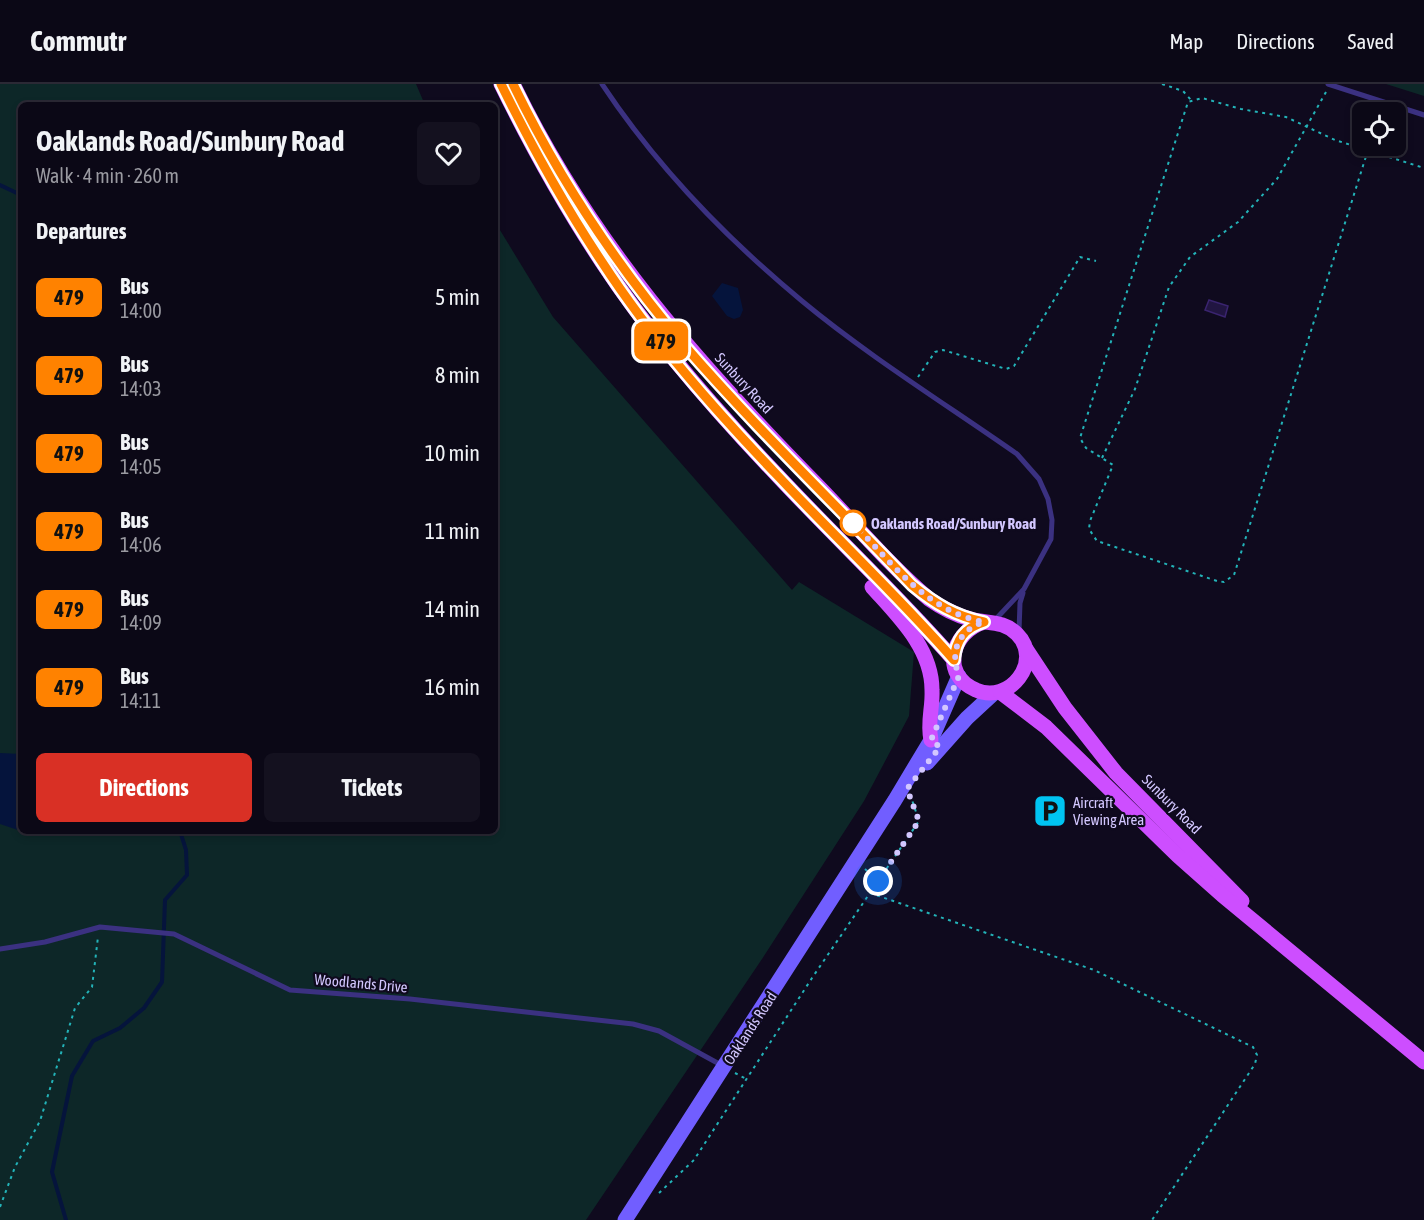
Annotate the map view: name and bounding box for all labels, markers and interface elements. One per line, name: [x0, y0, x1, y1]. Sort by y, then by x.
text: Commutr: [30, 25, 126, 57]
text: Map: [1169, 29, 1203, 53]
text: Directions: [1236, 29, 1315, 53]
text: Saved: [1348, 29, 1394, 53]
map controls: [1352, 102, 1406, 156]
button: locate: [1352, 102, 1406, 156]
button: heart: [417, 122, 480, 185]
text: Oaklands Road/Sunbury Road: [36, 125, 344, 157]
text: Walk · 4 min · 260 m: [36, 164, 179, 187]
text: Departures: [36, 218, 126, 244]
text: Bus: [120, 273, 149, 299]
text: 5 min: [435, 284, 480, 310]
text: 479: [54, 285, 84, 309]
text: 14:00: [120, 299, 162, 322]
line badge: 479: [626, 322, 696, 360]
text: 479: [646, 329, 676, 353]
street label: Sunbury Road: [712, 349, 776, 417]
text: Bus: [120, 351, 149, 377]
text: 8 min: [435, 362, 480, 388]
text: 479: [54, 363, 84, 387]
text: 14:03: [120, 377, 162, 400]
text: Bus: [120, 429, 149, 455]
text: 10 min: [425, 440, 480, 466]
text: 479: [54, 441, 84, 465]
text: 14:05: [120, 455, 162, 478]
text: Bus: [120, 507, 149, 533]
marker: Oaklands Road/Sunbury Road: [840, 510, 866, 536]
place label: Oaklands Road/Sunbury Road: [871, 515, 1036, 532]
text: 11 min: [425, 518, 480, 544]
text: 479: [54, 519, 84, 543]
text: 14:06: [120, 533, 162, 556]
text: Bus: [120, 585, 149, 611]
text: 14 min: [425, 596, 480, 622]
text: 479: [54, 597, 84, 621]
text: 14:09: [120, 611, 162, 634]
text: Bus: [120, 663, 149, 689]
text: 16 min: [425, 674, 480, 700]
text: 479: [54, 675, 84, 699]
text: 14:11: [120, 689, 161, 712]
button: Directions: [36, 753, 252, 822]
button: Tickets: [264, 753, 480, 822]
street label: Sunbury Road: [1139, 771, 1205, 837]
parking icon: Aircraft Viewing Area: [1032, 793, 1068, 829]
place label: Aircraft Viewing Area: [1073, 794, 1144, 828]
your location: [863, 866, 893, 896]
street label: Woodlands Drive: [314, 970, 408, 996]
street label: Oaklands Road: [720, 988, 780, 1068]

